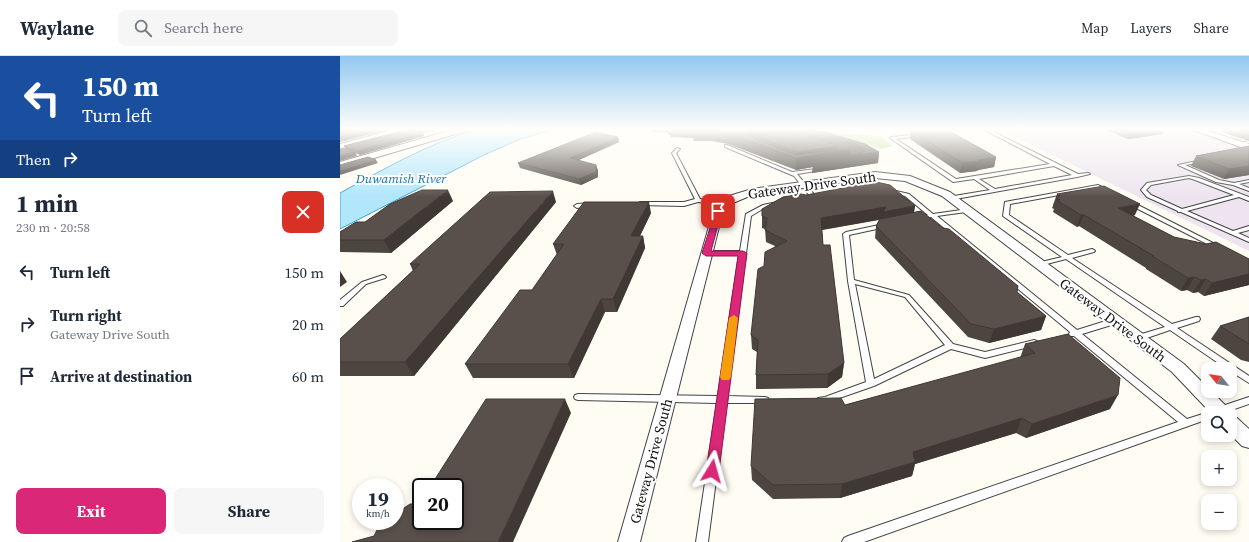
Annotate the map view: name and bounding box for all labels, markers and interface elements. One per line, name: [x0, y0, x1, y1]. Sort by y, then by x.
search box: [118, 10, 398, 46]
text: Waylane: [20, 15, 94, 41]
icon: search: [132, 17, 154, 39]
text: Search here: [164, 17, 243, 38]
text: Map: [1081, 18, 1108, 38]
text: Layers: [1130, 18, 1172, 38]
text: Share: [1194, 18, 1229, 38]
text: 150 m: [82, 67, 159, 105]
icon: left: [16, 72, 68, 124]
text: Turn left: [82, 103, 152, 128]
icon: right: [59, 148, 81, 170]
text: Then: [16, 149, 51, 170]
street label: Gateway Drive South: [747, 166, 877, 204]
water label: Duwamish River: [355, 170, 447, 187]
text: 1 min: [16, 187, 78, 220]
button: close: [282, 191, 324, 233]
pin: [701, 194, 735, 228]
icon: arrive: [707, 200, 729, 222]
text: 230 m · 20:58: [16, 219, 90, 236]
icon: left: [16, 261, 38, 283]
text: Turn left: [50, 262, 110, 283]
text: 150 m: [284, 262, 324, 283]
street label: Gateway Drive South: [1055, 273, 1171, 367]
text: Turn right: [50, 305, 122, 326]
icon: right: [16, 313, 38, 335]
text: 20 m: [292, 314, 324, 335]
text: Gateway Drive South: [50, 326, 170, 343]
north arrow: [1201, 362, 1237, 398]
map controls: [1201, 362, 1237, 530]
icon: arrive: [16, 365, 38, 387]
text: Arrive at destination: [50, 366, 192, 387]
text: 60 m: [292, 366, 324, 387]
street label: Gateway Drive South: [625, 396, 677, 526]
button: search: [1201, 406, 1237, 442]
position arrow: [691, 450, 733, 492]
button: +: [1201, 450, 1237, 486]
speed limit sign: 20: [412, 478, 464, 530]
text: 19: [367, 485, 389, 513]
button: Exit: [16, 488, 166, 534]
button: Share: [174, 488, 324, 534]
button: −: [1201, 494, 1237, 530]
text: km/h: [366, 507, 390, 520]

